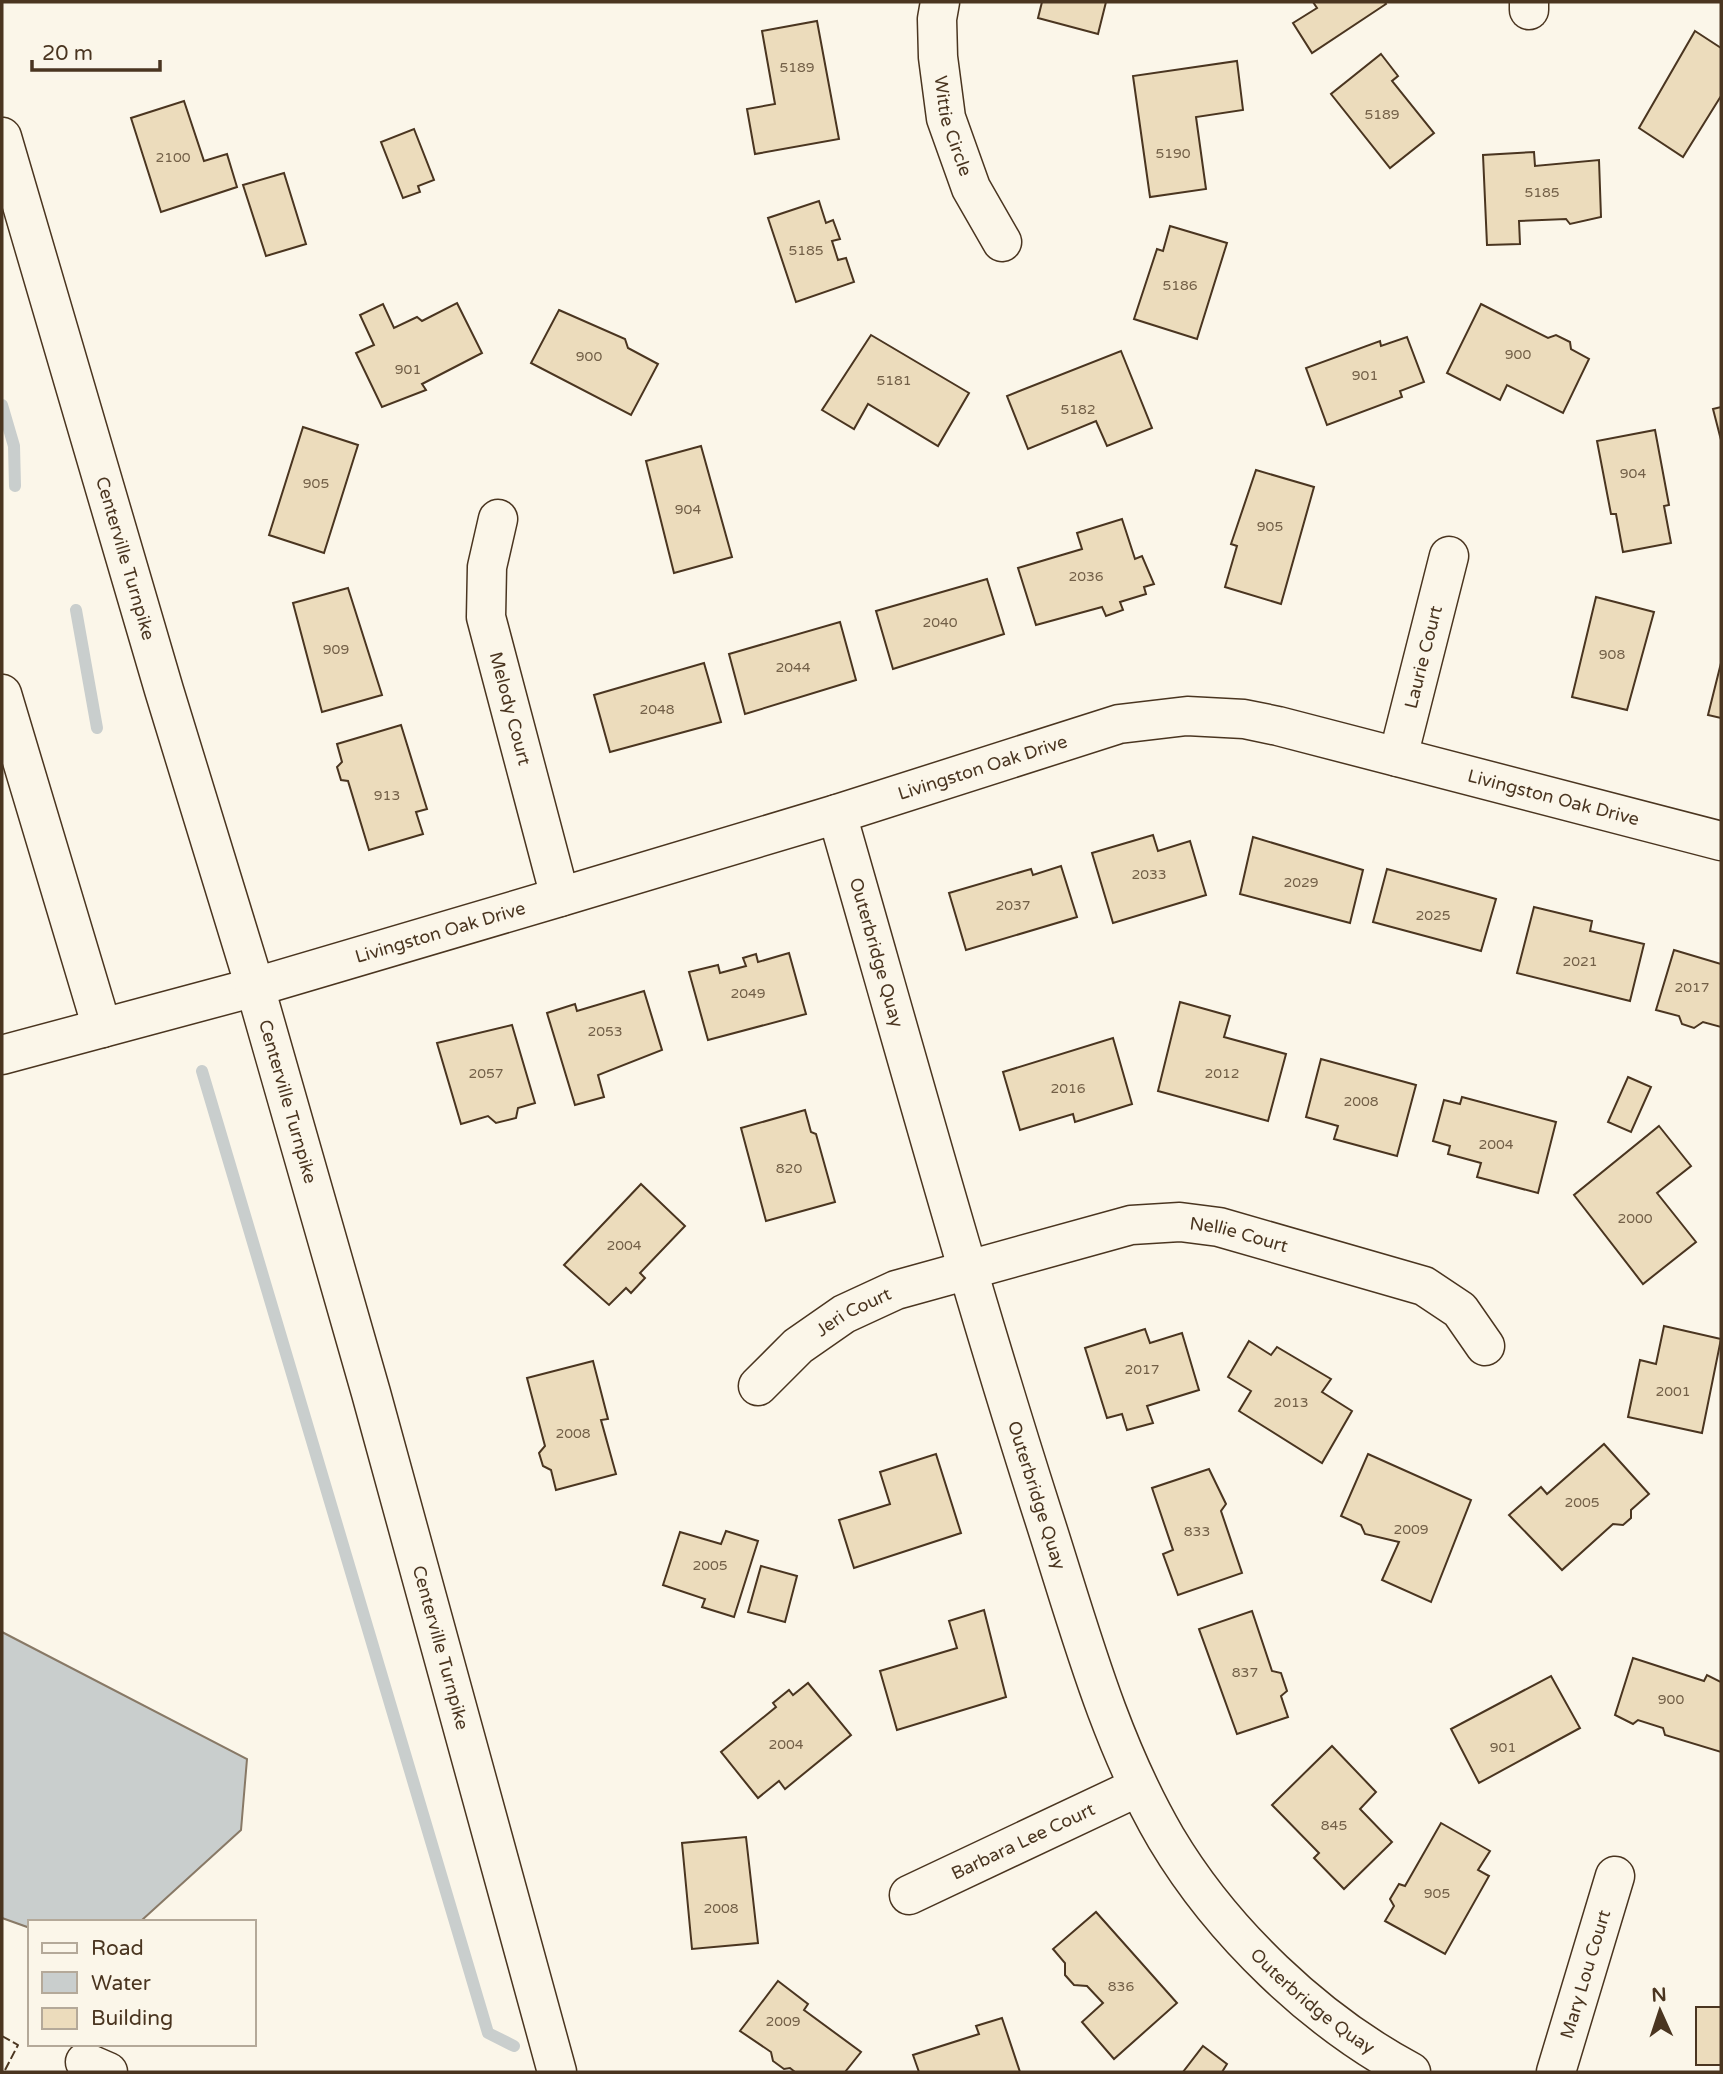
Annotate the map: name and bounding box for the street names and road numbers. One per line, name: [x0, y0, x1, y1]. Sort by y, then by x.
street label: Wittie Circle: [930, 74, 977, 179]
street label: Centerville Turnpike: [91, 474, 160, 643]
street label: Laurie Court: [1400, 603, 1447, 711]
street label: Melody Court: [485, 649, 536, 768]
street label: Livingston Oak Drive: [895, 730, 1070, 805]
street label: Livingston Oak Drive: [1465, 765, 1642, 830]
street label: Outerbridge Quay: [845, 875, 908, 1030]
street label: Livingston Oak Drive: [352, 897, 528, 968]
street label: Centerville Turnpike: [254, 1017, 322, 1186]
street label: Nellie Court: [1188, 1212, 1291, 1257]
street label: Jeri Court: [812, 1283, 895, 1341]
street label: Outerbridge Quay: [1003, 1418, 1071, 1573]
street label: Centerville Turnpike: [408, 1563, 474, 1732]
street label: Barbara Lee Court: [948, 1798, 1098, 1885]
street label: Mary Lou Court: [1556, 1907, 1615, 2042]
street label: Outerbridge Quay: [1246, 1944, 1379, 2059]

